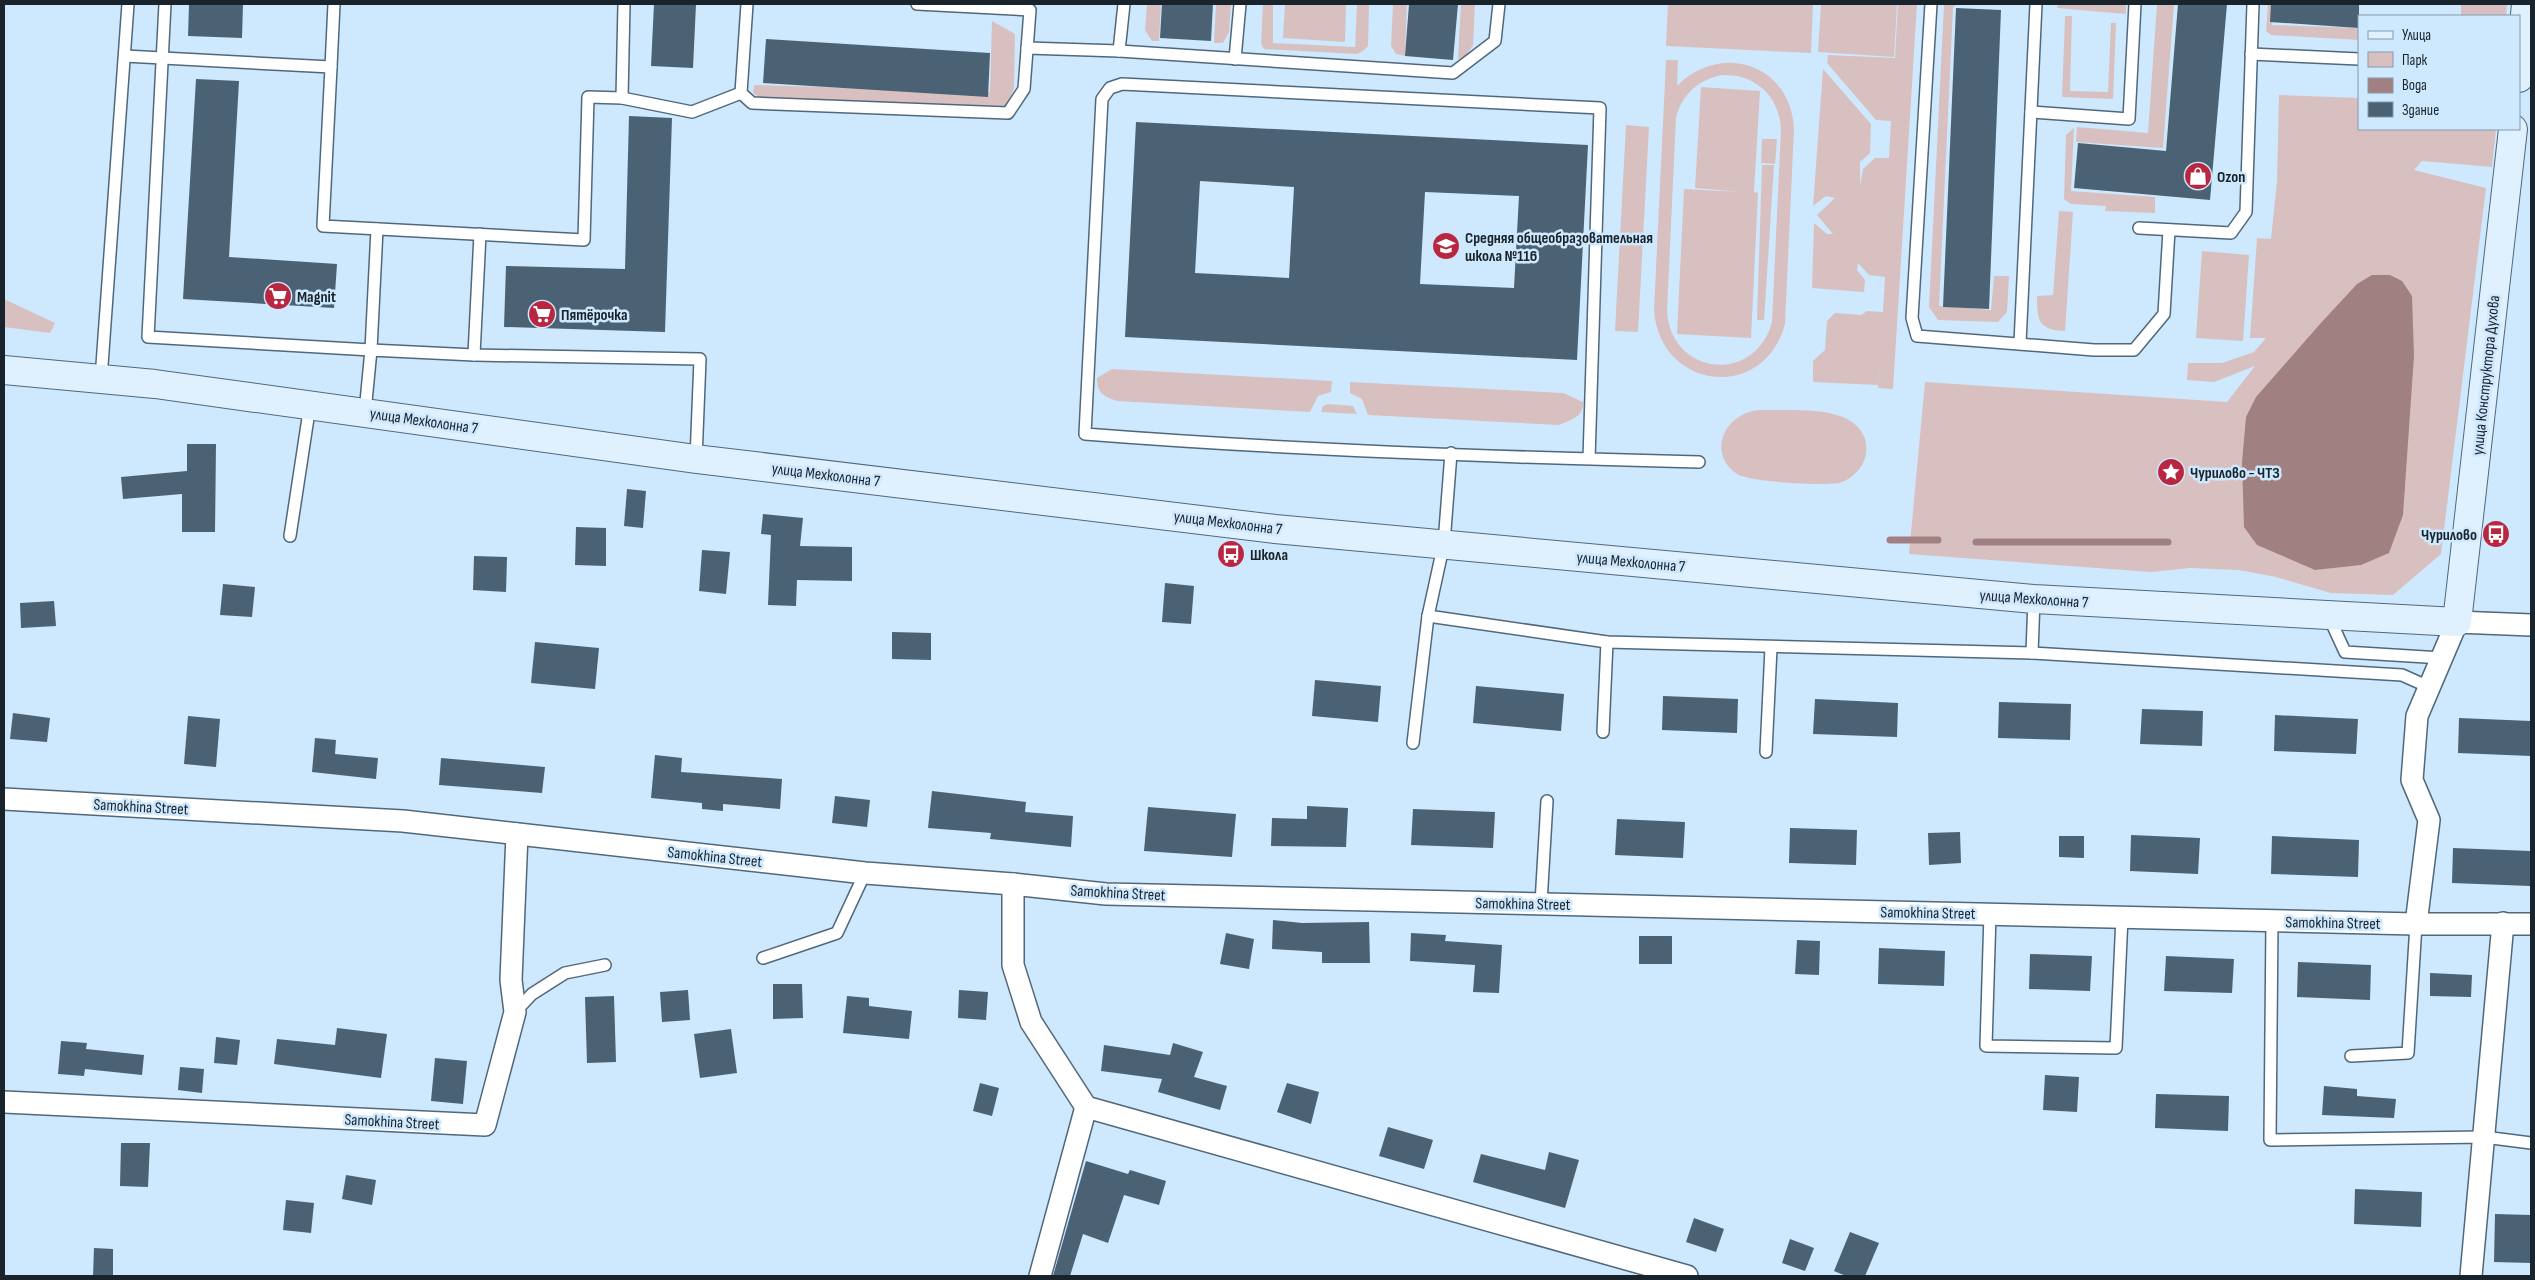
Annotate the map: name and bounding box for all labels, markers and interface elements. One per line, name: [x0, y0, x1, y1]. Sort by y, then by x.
legend: [2358, 15, 2520, 130]
text: Улица: [2402, 26, 2431, 45]
text: Парк: [2402, 51, 2428, 70]
text: Вода: [2402, 76, 2427, 95]
text: Здание: [2402, 101, 2439, 120]
shop icon: Ozon: [2183, 161, 2213, 191]
place label: Ozon: [2217, 168, 2245, 187]
place label: Средняя общеобразовательная школа №116: [1465, 229, 1653, 266]
school or university icon: Средняя общеобразовательная школа №116: [1431, 231, 1461, 261]
supermarket icon: Magnit: [263, 281, 293, 311]
place label: Magnit: [297, 288, 336, 307]
street label: улица Конструктора Духова: [2469, 294, 2504, 456]
supermarket icon: Пятёрочка: [527, 299, 557, 329]
place label: Пятёрочка: [561, 306, 628, 325]
street label: улица Мехколонна 7: [369, 405, 480, 439]
place icon: Чурилово - ЧТЗ: [2156, 457, 2186, 487]
street label: улица Мехколонна 7: [771, 459, 882, 492]
place label: Чурилово - ЧТЗ: [2190, 464, 2280, 483]
street label: улица Мехколонна 7: [1173, 507, 1284, 540]
bus stop icon: Чурилово: [2481, 519, 2511, 549]
place label: Чурилово: [2421, 526, 2477, 545]
bus stop icon: Школа: [1216, 539, 1246, 569]
place label: Школа: [1250, 546, 1288, 565]
street label: улица Мехколонна 7: [1576, 548, 1687, 577]
street label: улица Мехколонна 7: [1979, 586, 2089, 613]
street label: Samokhina Street: [93, 796, 189, 819]
street label: Samokhina Street: [667, 843, 763, 872]
street label: Samokhina Street: [1070, 882, 1166, 905]
street label: Samokhina Street: [1475, 894, 1571, 915]
street label: Samokhina Street: [1880, 903, 1976, 924]
street label: Samokhina Street: [2285, 913, 2381, 934]
street label: Samokhina Street: [344, 1111, 440, 1134]

